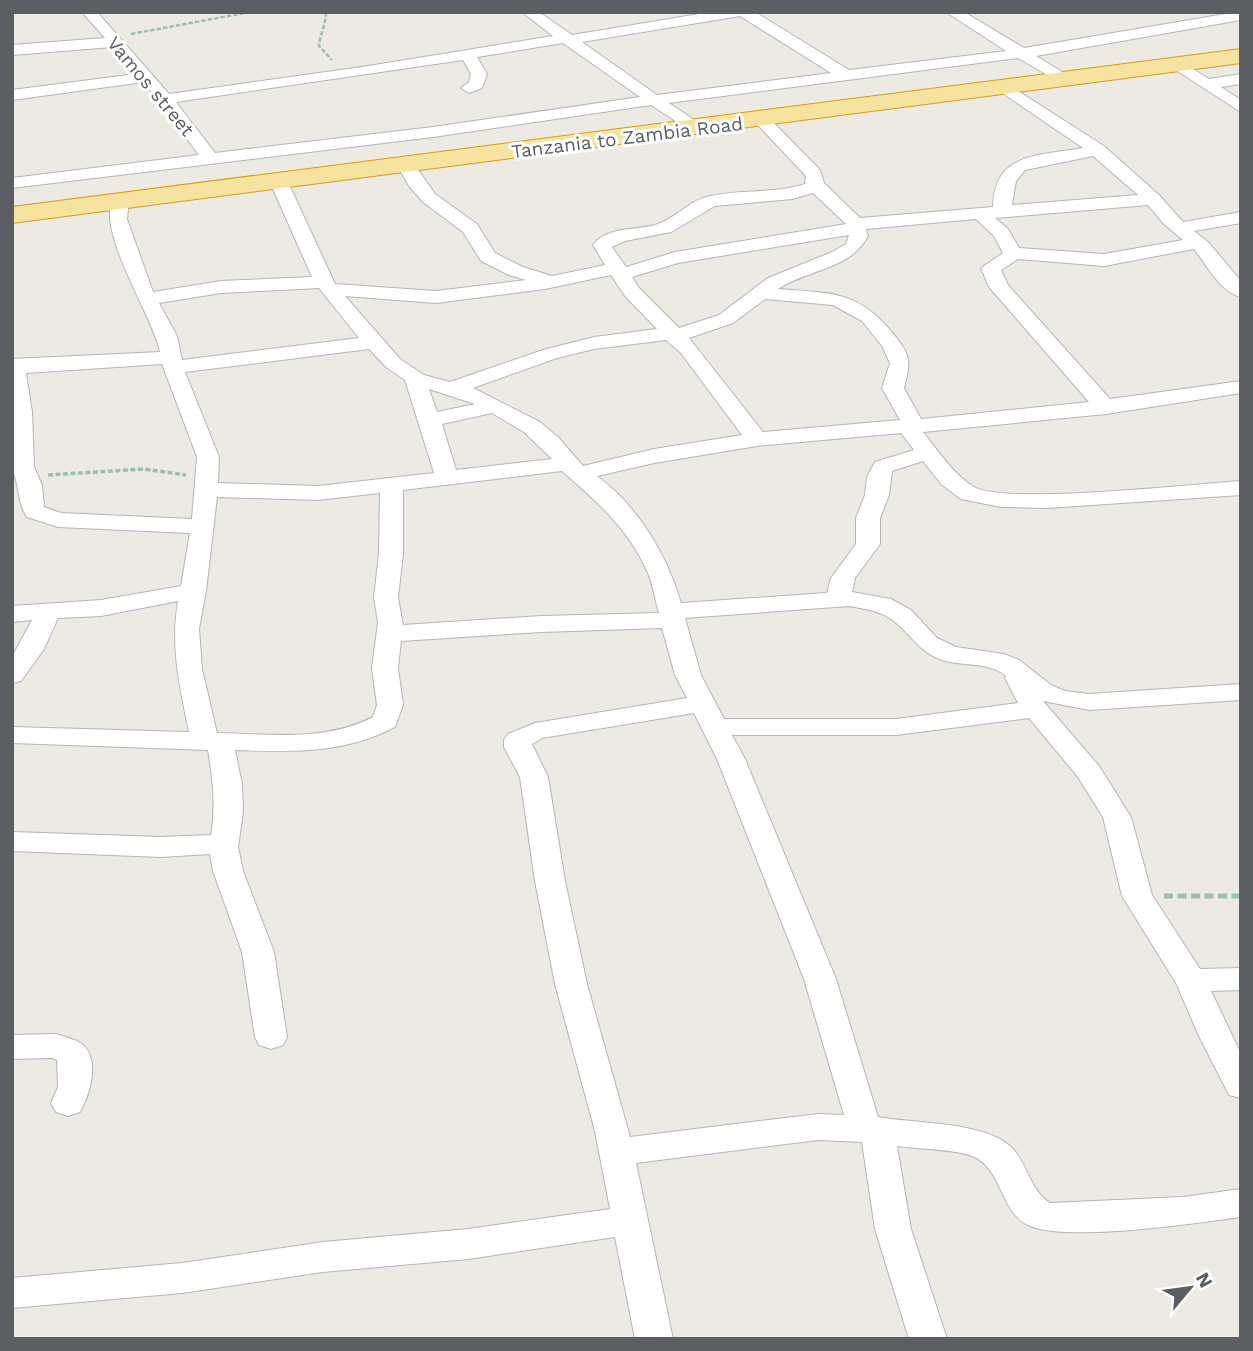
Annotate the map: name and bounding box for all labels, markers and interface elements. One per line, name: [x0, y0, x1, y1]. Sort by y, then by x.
street label: Vamos street: [102, 32, 199, 141]
street label: Tanzania to Zambia Road: [510, 112, 744, 163]
north arrow: [1155, 1253, 1225, 1323]
text: N: [1191, 1268, 1218, 1292]

